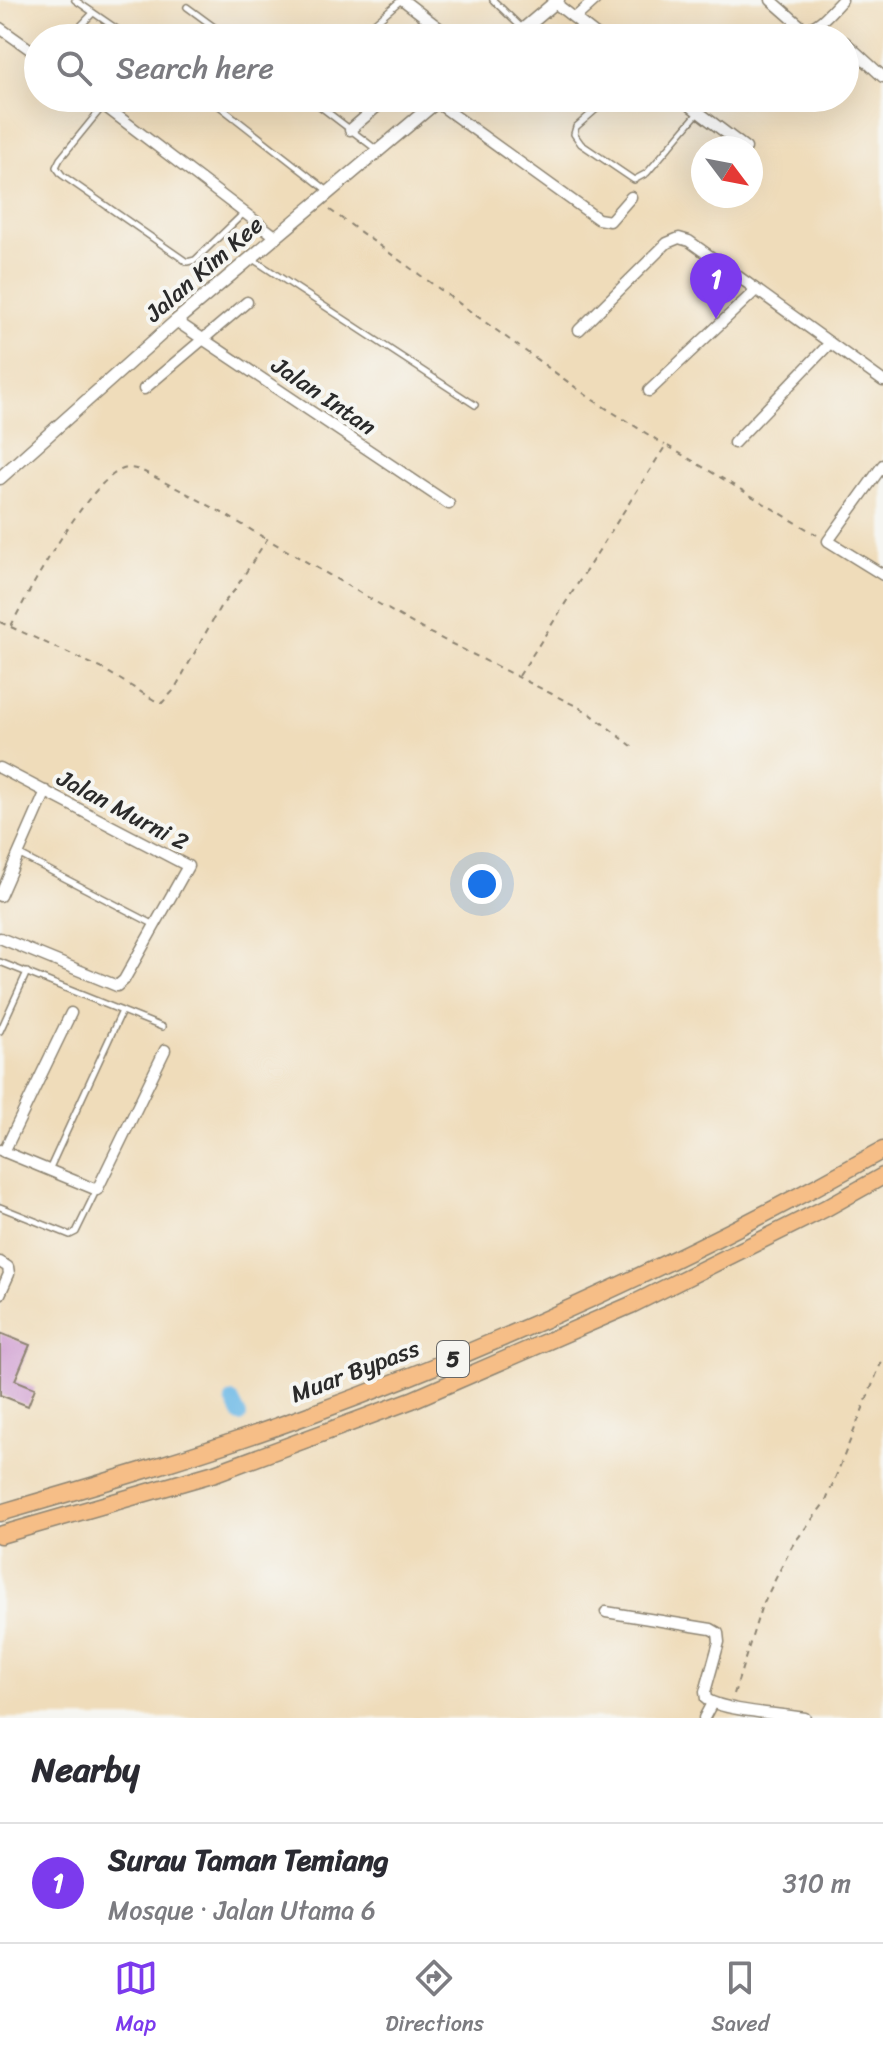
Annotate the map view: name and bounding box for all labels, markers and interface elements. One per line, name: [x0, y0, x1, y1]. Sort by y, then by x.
search box: [24, 24, 859, 112]
text: Search here: [116, 41, 274, 95]
icon: search: [52, 46, 96, 90]
north arrow: [691, 136, 763, 208]
street label: Jalan Kim Kee: [134, 205, 273, 334]
pin: 1: [690, 253, 742, 319]
street label: Jalan Intan: [262, 345, 385, 447]
street label: Jalan Murni 2: [49, 757, 197, 862]
your location: [462, 864, 502, 904]
street label: Muar Bypass: [284, 1327, 426, 1415]
road number: 5: [437, 1341, 469, 1377]
text: Nearby: [32, 1740, 140, 1800]
text: Surau Taman Temiang: [108, 1833, 389, 1887]
text: 1: [52, 1860, 64, 1906]
text: 310 m: [782, 1860, 851, 1906]
text: Mosque · Jalan Utama 6: [108, 1887, 376, 1933]
tab: Map: [114, 1956, 158, 2043]
tab: Directions: [385, 1956, 484, 2043]
tab: Saved: [711, 1956, 769, 2043]

